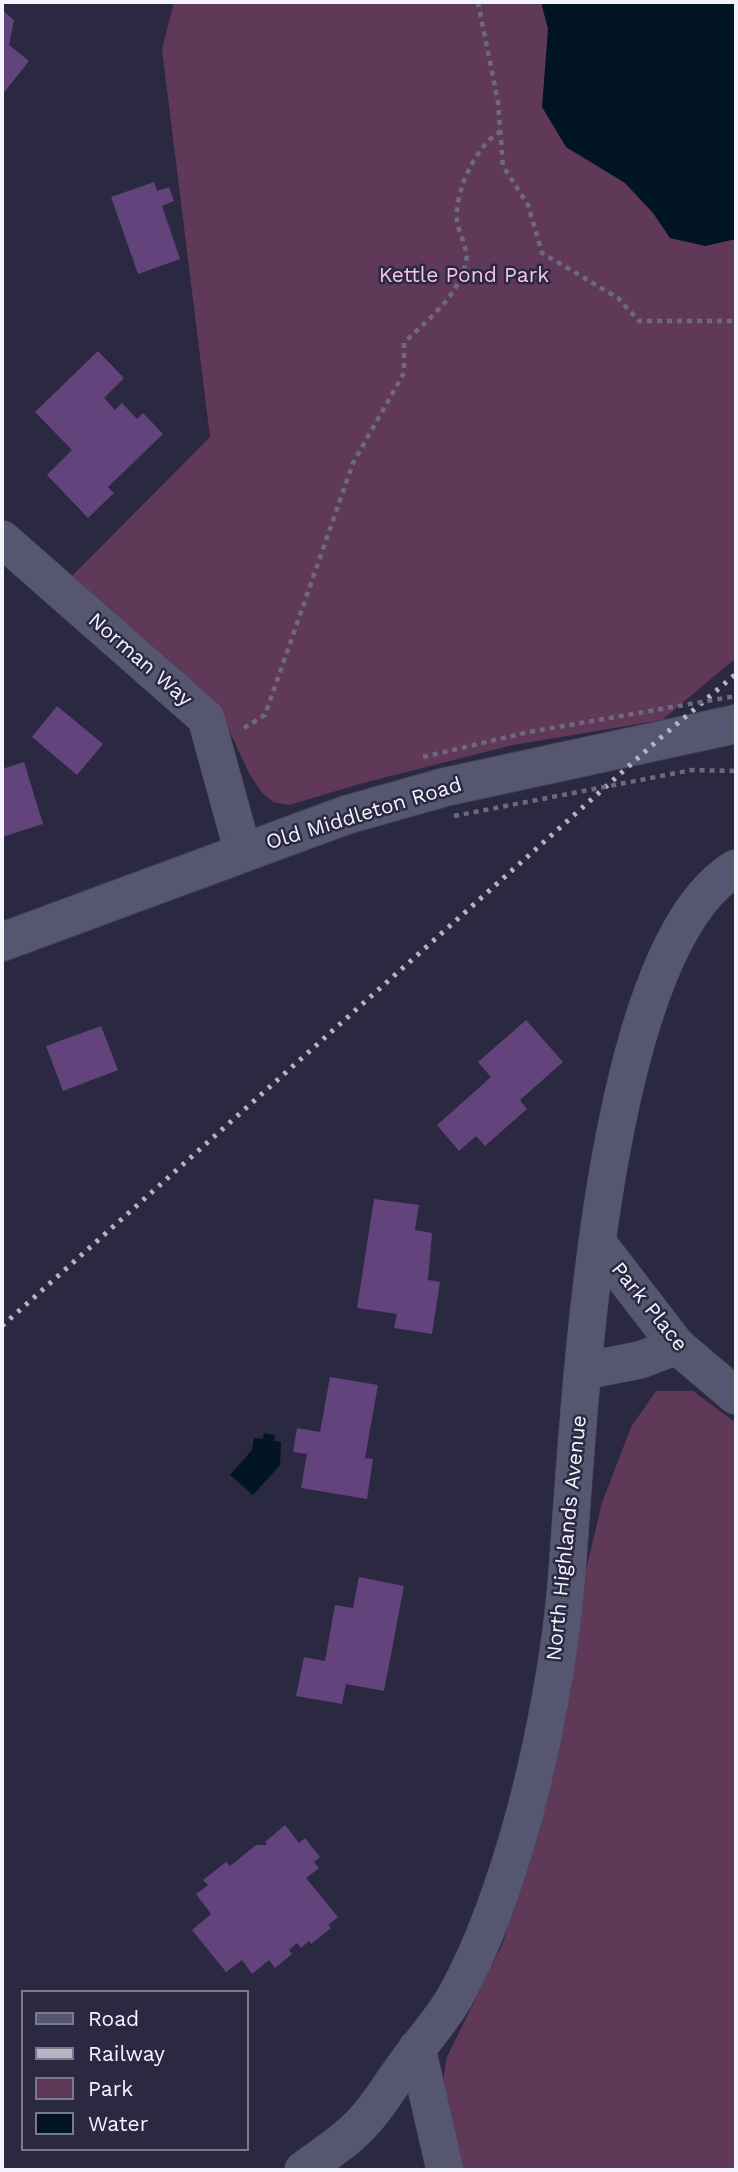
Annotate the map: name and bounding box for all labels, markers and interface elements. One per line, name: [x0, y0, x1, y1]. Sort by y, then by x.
park label: Kettle Pond Park: [379, 263, 549, 289]
street label: Norman Way: [83, 608, 197, 712]
street label: Old Middleton Road: [263, 772, 465, 856]
street label: Park Place: [605, 1257, 693, 1357]
street label: North Highlands Avenue: [542, 1414, 592, 1662]
legend: [21, 1990, 248, 2151]
text: Road: [88, 2006, 139, 2031]
text: Railway: [88, 2041, 165, 2066]
text: Park: [88, 2076, 133, 2101]
text: Water: [88, 2111, 148, 2136]

